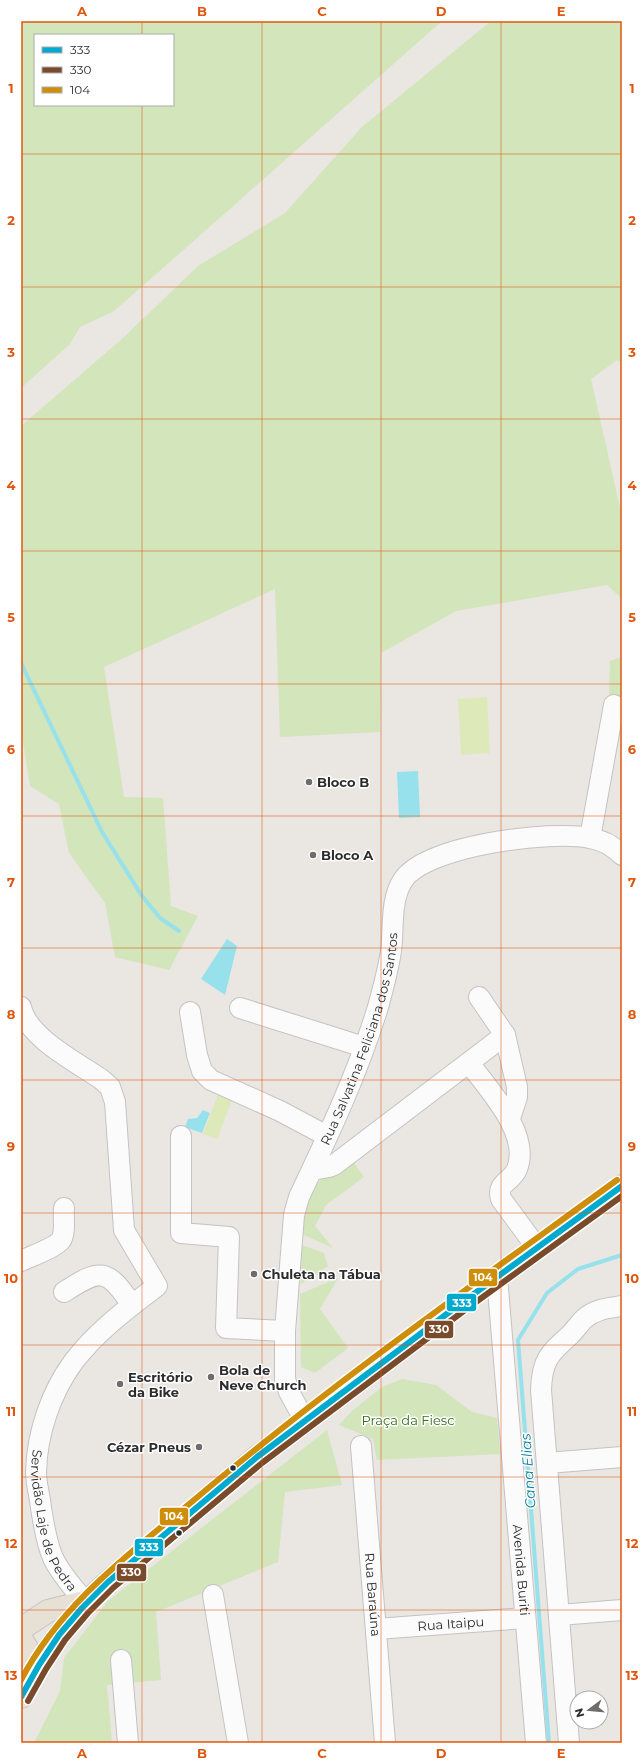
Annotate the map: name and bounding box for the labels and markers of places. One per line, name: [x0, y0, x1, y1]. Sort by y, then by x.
place label: Bloco B: [317, 774, 369, 790]
marker: Bloco B: [304, 777, 314, 787]
place label: Bloco A: [321, 847, 374, 863]
marker: Bloco A: [308, 850, 318, 860]
place label: Chuleta na Tábua: [262, 1266, 381, 1282]
marker: Chuleta na Tábua: [249, 1269, 259, 1279]
place label: Bola de Neve Church: [219, 1362, 306, 1393]
place label: Escritório da Bike: [128, 1369, 193, 1400]
marker: Bola de Neve Church: [206, 1372, 216, 1382]
marker: Escritório da Bike: [115, 1379, 125, 1389]
place label: Cézar Pneus: [107, 1439, 191, 1455]
marker: Cézar Pneus: [194, 1442, 204, 1452]
unlabelled marker: [228, 1463, 238, 1473]
unlabelled marker: [174, 1528, 184, 1538]

